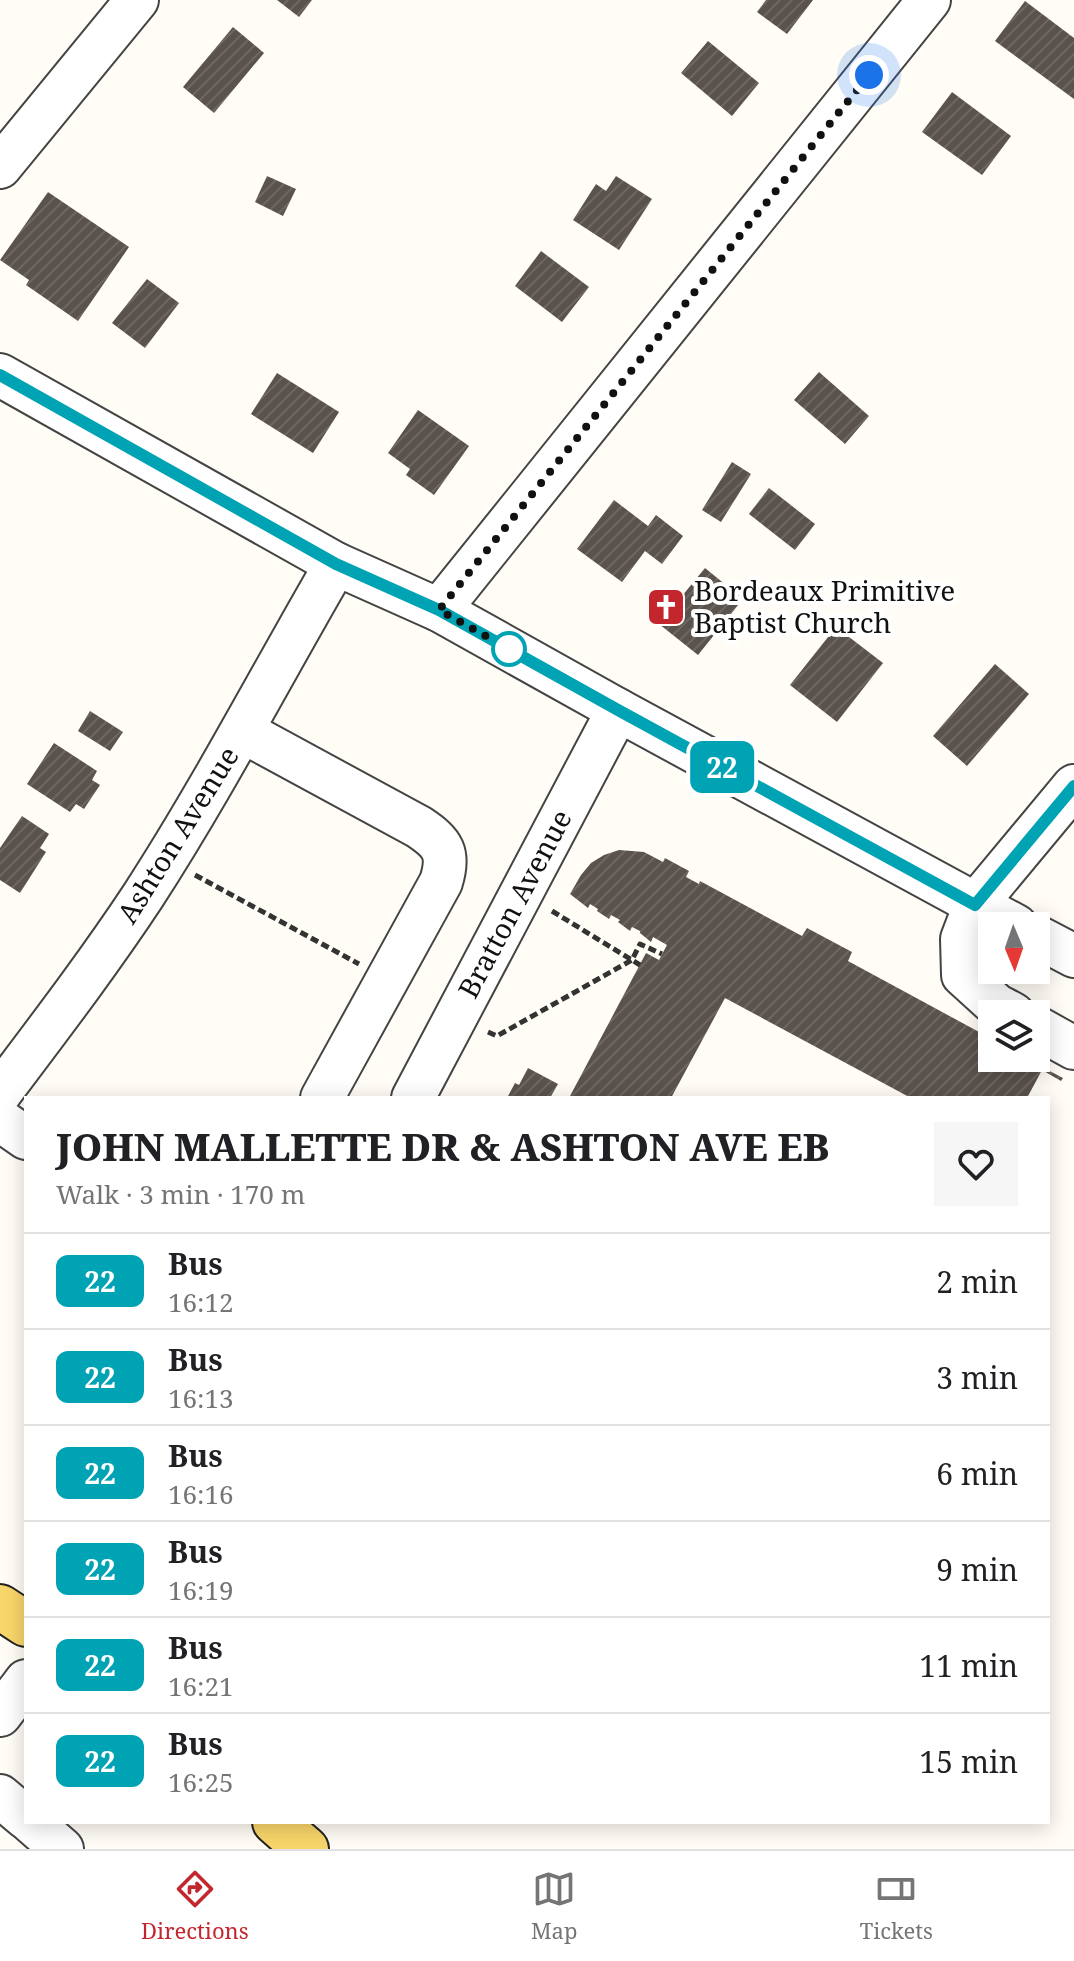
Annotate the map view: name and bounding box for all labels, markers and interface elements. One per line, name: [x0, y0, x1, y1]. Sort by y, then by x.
your location: [849, 55, 889, 95]
place label: Bordeaux Primitive Baptist Church: [694, 571, 955, 641]
church icon: Bordeaux Primitive Baptist Church: [645, 586, 687, 628]
unlabelled marker: [492, 632, 526, 666]
street label: Ashton Avenue: [108, 739, 247, 930]
line badge: 22: [686, 741, 758, 793]
text: 22: [706, 748, 738, 786]
street label: Bratton Avenue: [449, 803, 580, 1004]
north arrow: [978, 912, 1050, 984]
map controls: [978, 912, 1050, 1072]
button: layers: [978, 1000, 1050, 1072]
text: JOHN MALLETTE DR & ASHTON AVE EB: [56, 1120, 829, 1172]
button: heart: [934, 1122, 1018, 1206]
text: Walk · 3 min · 170 m: [56, 1176, 305, 1212]
text: Bus: [168, 1243, 223, 1284]
text: 2 min: [936, 1261, 1018, 1302]
text: 22: [84, 1262, 116, 1300]
text: 16:12: [168, 1284, 234, 1320]
text: Bus: [168, 1339, 223, 1380]
text: 3 min: [936, 1357, 1018, 1398]
text: 22: [84, 1358, 116, 1396]
text: 16:13: [168, 1380, 234, 1416]
text: Bus: [168, 1435, 223, 1476]
text: 6 min: [936, 1453, 1018, 1494]
text: 22: [84, 1454, 116, 1492]
text: 16:16: [168, 1476, 234, 1512]
text: Bus: [168, 1531, 223, 1572]
text: 9 min: [936, 1549, 1018, 1590]
text: 22: [84, 1550, 116, 1588]
text: 16:19: [168, 1572, 234, 1608]
text: Bus: [168, 1627, 223, 1668]
text: 11 min: [919, 1645, 1018, 1686]
text: 22: [84, 1646, 116, 1684]
text: 16:21: [168, 1668, 234, 1704]
text: Bus: [168, 1723, 223, 1764]
text: 15 min: [919, 1741, 1018, 1782]
text: 22: [84, 1742, 116, 1780]
text: 16:25: [168, 1764, 234, 1800]
tab: Directions: [141, 1867, 249, 1945]
tab: Map: [531, 1867, 577, 1945]
tab: Tickets: [860, 1867, 933, 1945]

